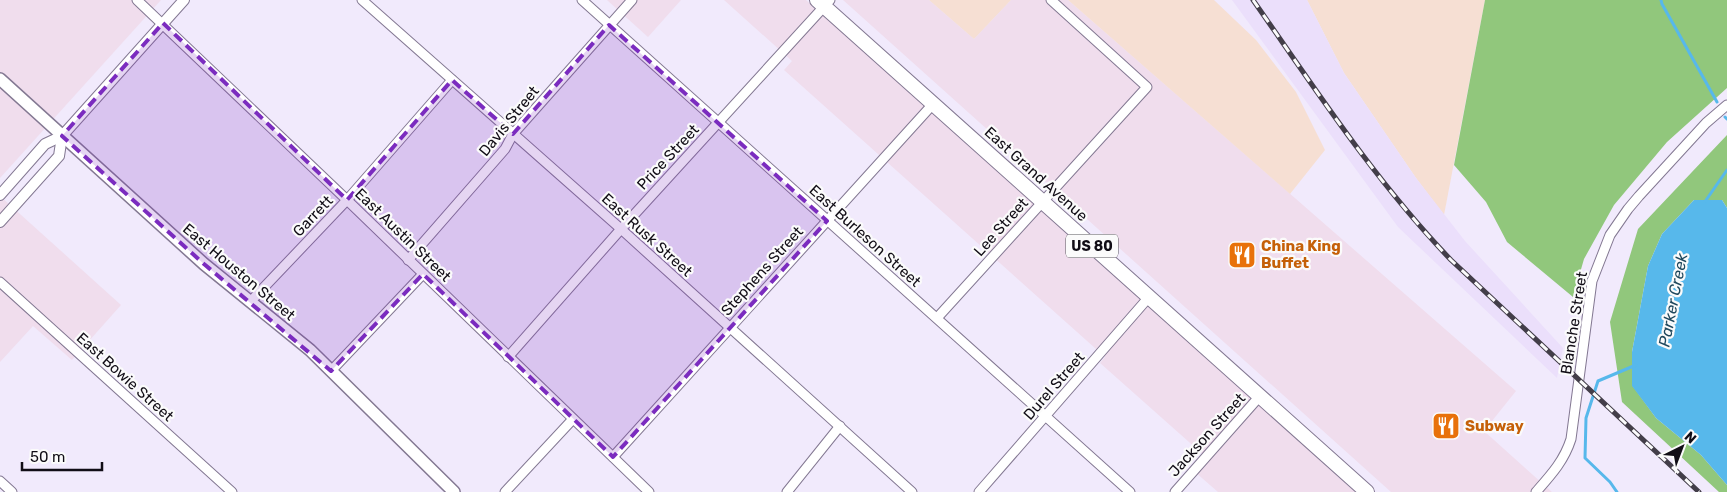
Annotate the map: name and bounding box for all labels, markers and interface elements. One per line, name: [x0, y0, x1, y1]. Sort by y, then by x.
street label: Davis Street: [475, 82, 543, 160]
street label: Price Street: [633, 121, 703, 193]
street label: East Grand Avenue: [981, 123, 1091, 225]
street label: East Burleson Street: [806, 181, 925, 291]
street label: East Austin Street: [351, 185, 455, 285]
street label: East Rusk Street: [598, 190, 696, 280]
street label: Garrett: [289, 192, 337, 240]
street label: Lee Street: [970, 194, 1032, 260]
street label: East Houston Street: [179, 220, 299, 324]
street label: Stephens Street: [717, 223, 807, 319]
road number: US 80: [1066, 235, 1118, 258]
place label: China King Buffet: [1261, 237, 1341, 272]
restaurant icon: China King Buffet: [1227, 240, 1257, 270]
water label: Parker Creek: [1655, 251, 1692, 348]
street label: Blanche Street: [1557, 270, 1591, 376]
street label: East Bowie Street: [73, 329, 177, 425]
street label: Durel Street: [1020, 348, 1088, 424]
street label: Jackson Street: [1165, 389, 1249, 480]
restaurant icon: Subway: [1431, 411, 1461, 441]
place label: Subway: [1465, 417, 1524, 435]
north arrow: [1657, 422, 1707, 472]
text: N: [1681, 428, 1700, 447]
scale bar: [22, 440, 102, 472]
text: 50 m: [30, 448, 65, 466]

